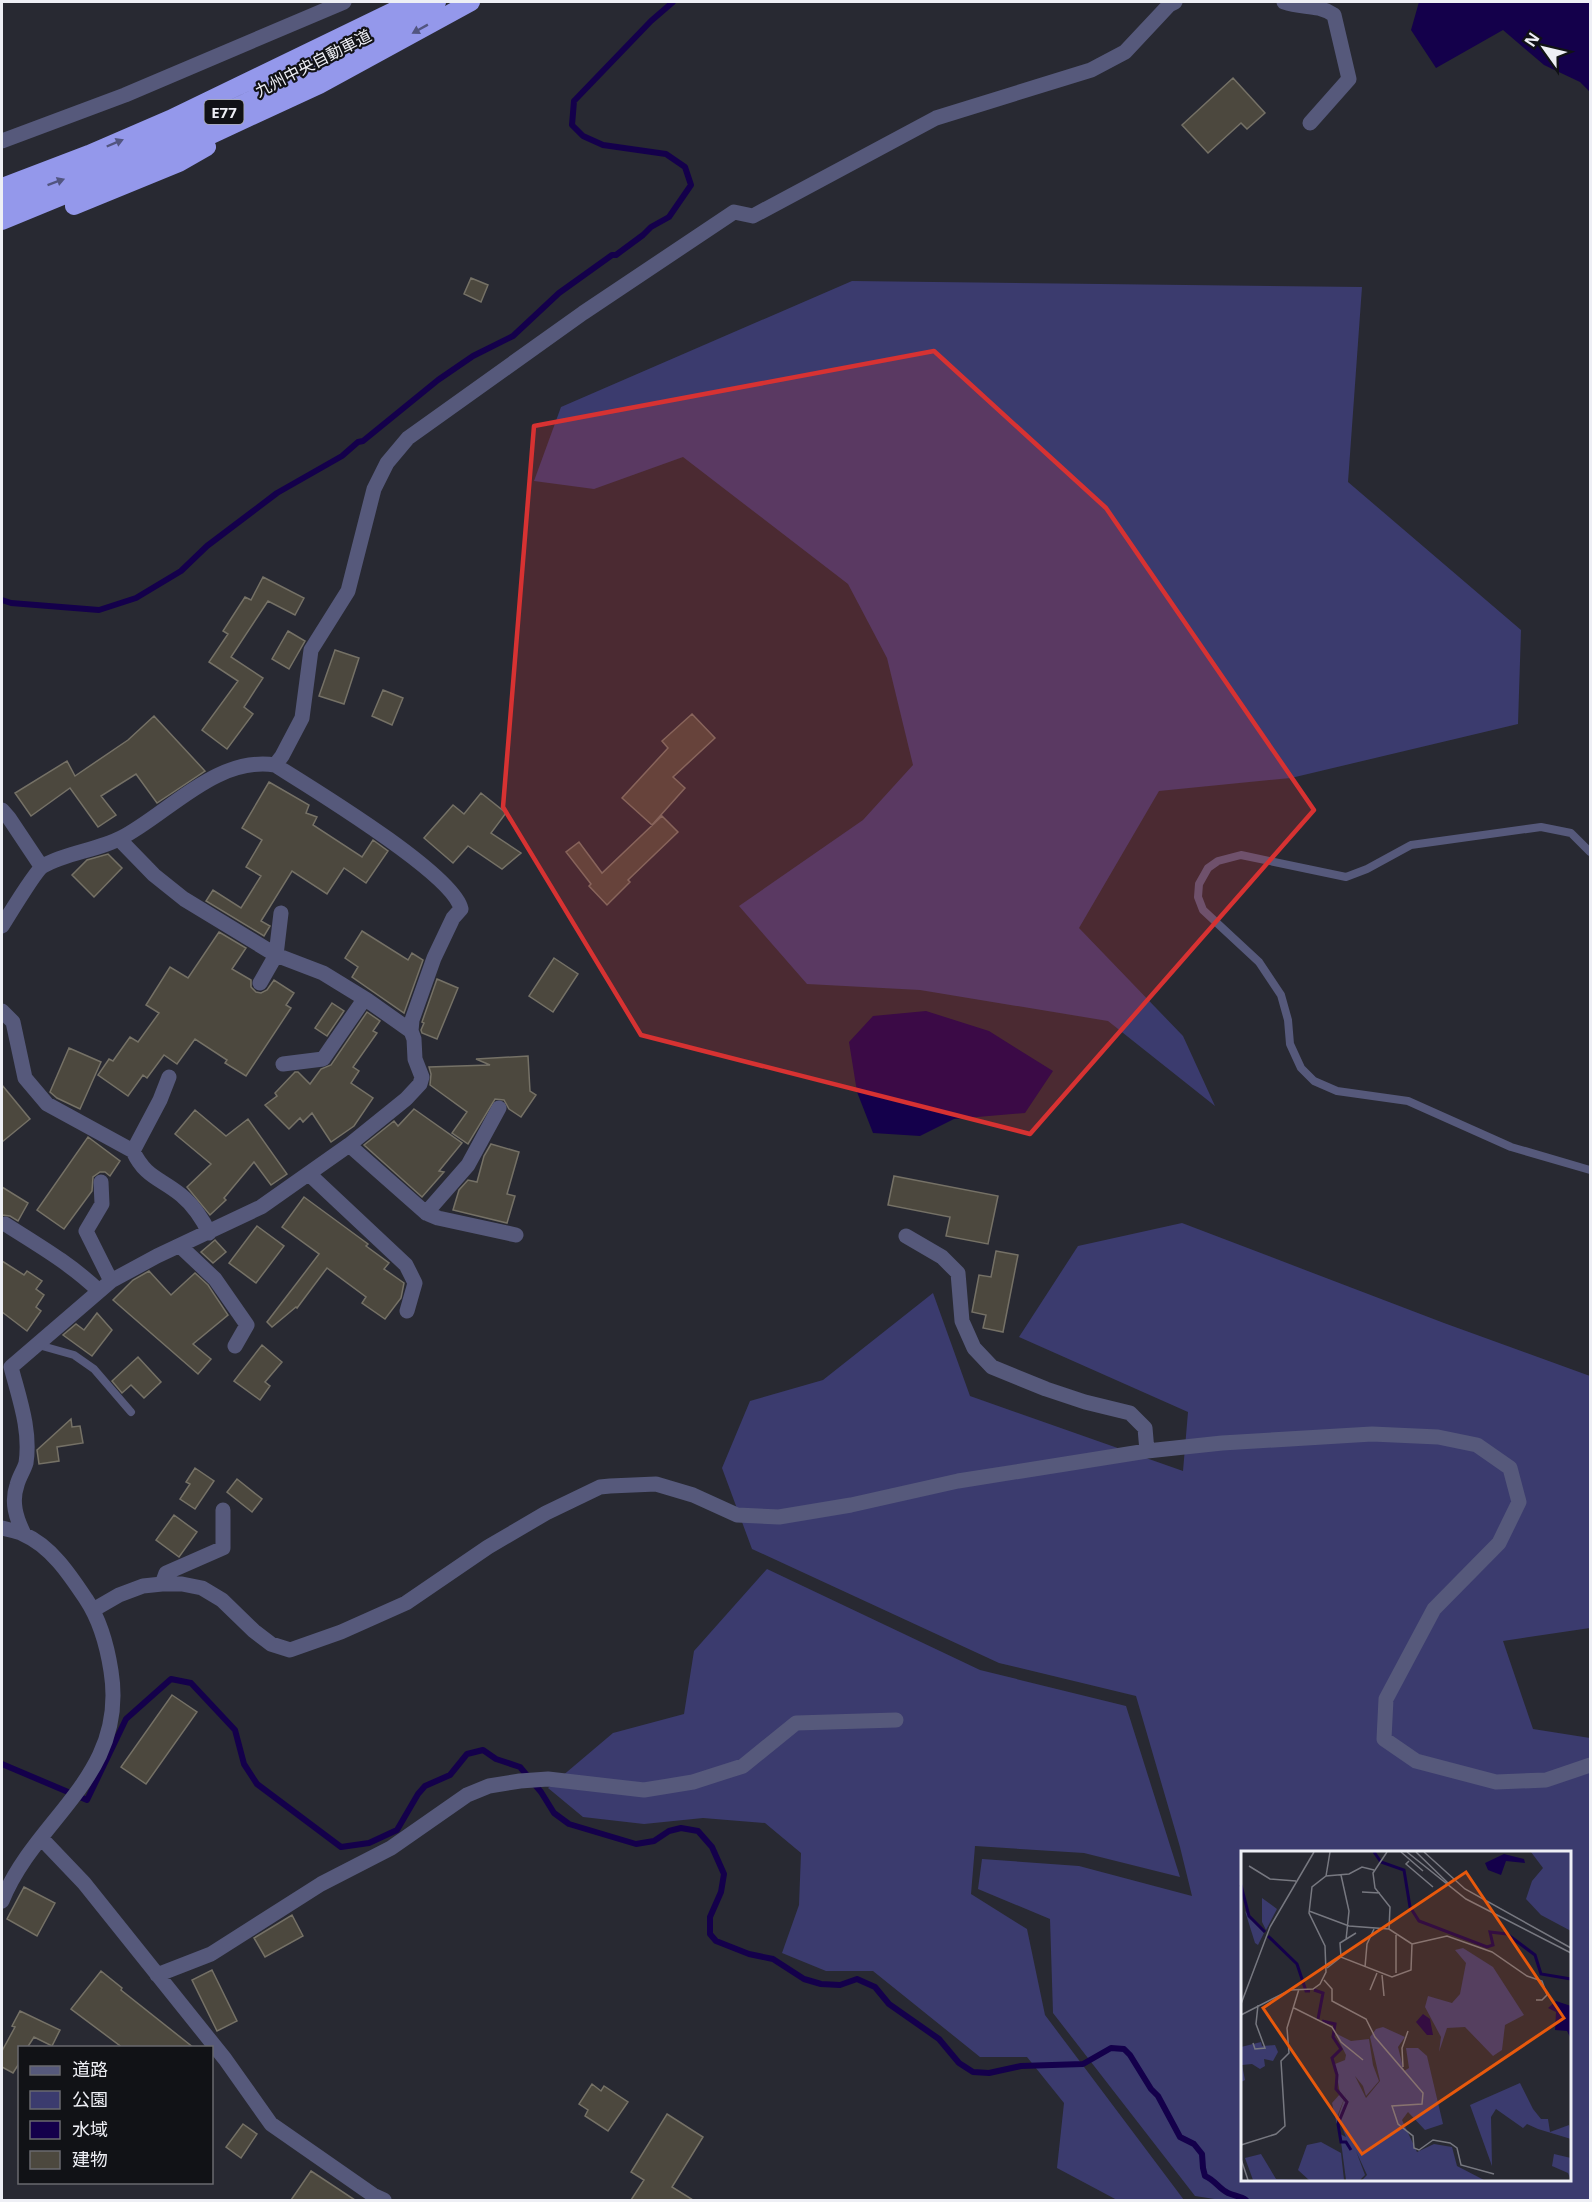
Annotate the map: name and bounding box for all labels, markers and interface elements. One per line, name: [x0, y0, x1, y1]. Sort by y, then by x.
north arrow: [1514, 18, 1574, 78]
street label: 九州中央自動車道: [251, 24, 375, 102]
one-way arrow: [411, 24, 428, 34]
text: N: [1519, 28, 1544, 51]
road number: E77: [204, 100, 244, 124]
one-way arrow: [106, 138, 124, 148]
one-way arrow: [48, 177, 66, 187]
inset map: [1241, 1851, 1571, 2181]
legend: [18, 2046, 213, 2184]
text: 道路: [72, 2057, 108, 2081]
text: 公園: [72, 2087, 108, 2111]
text: 水域: [72, 2117, 108, 2141]
text: 建物: [72, 2147, 108, 2171]

